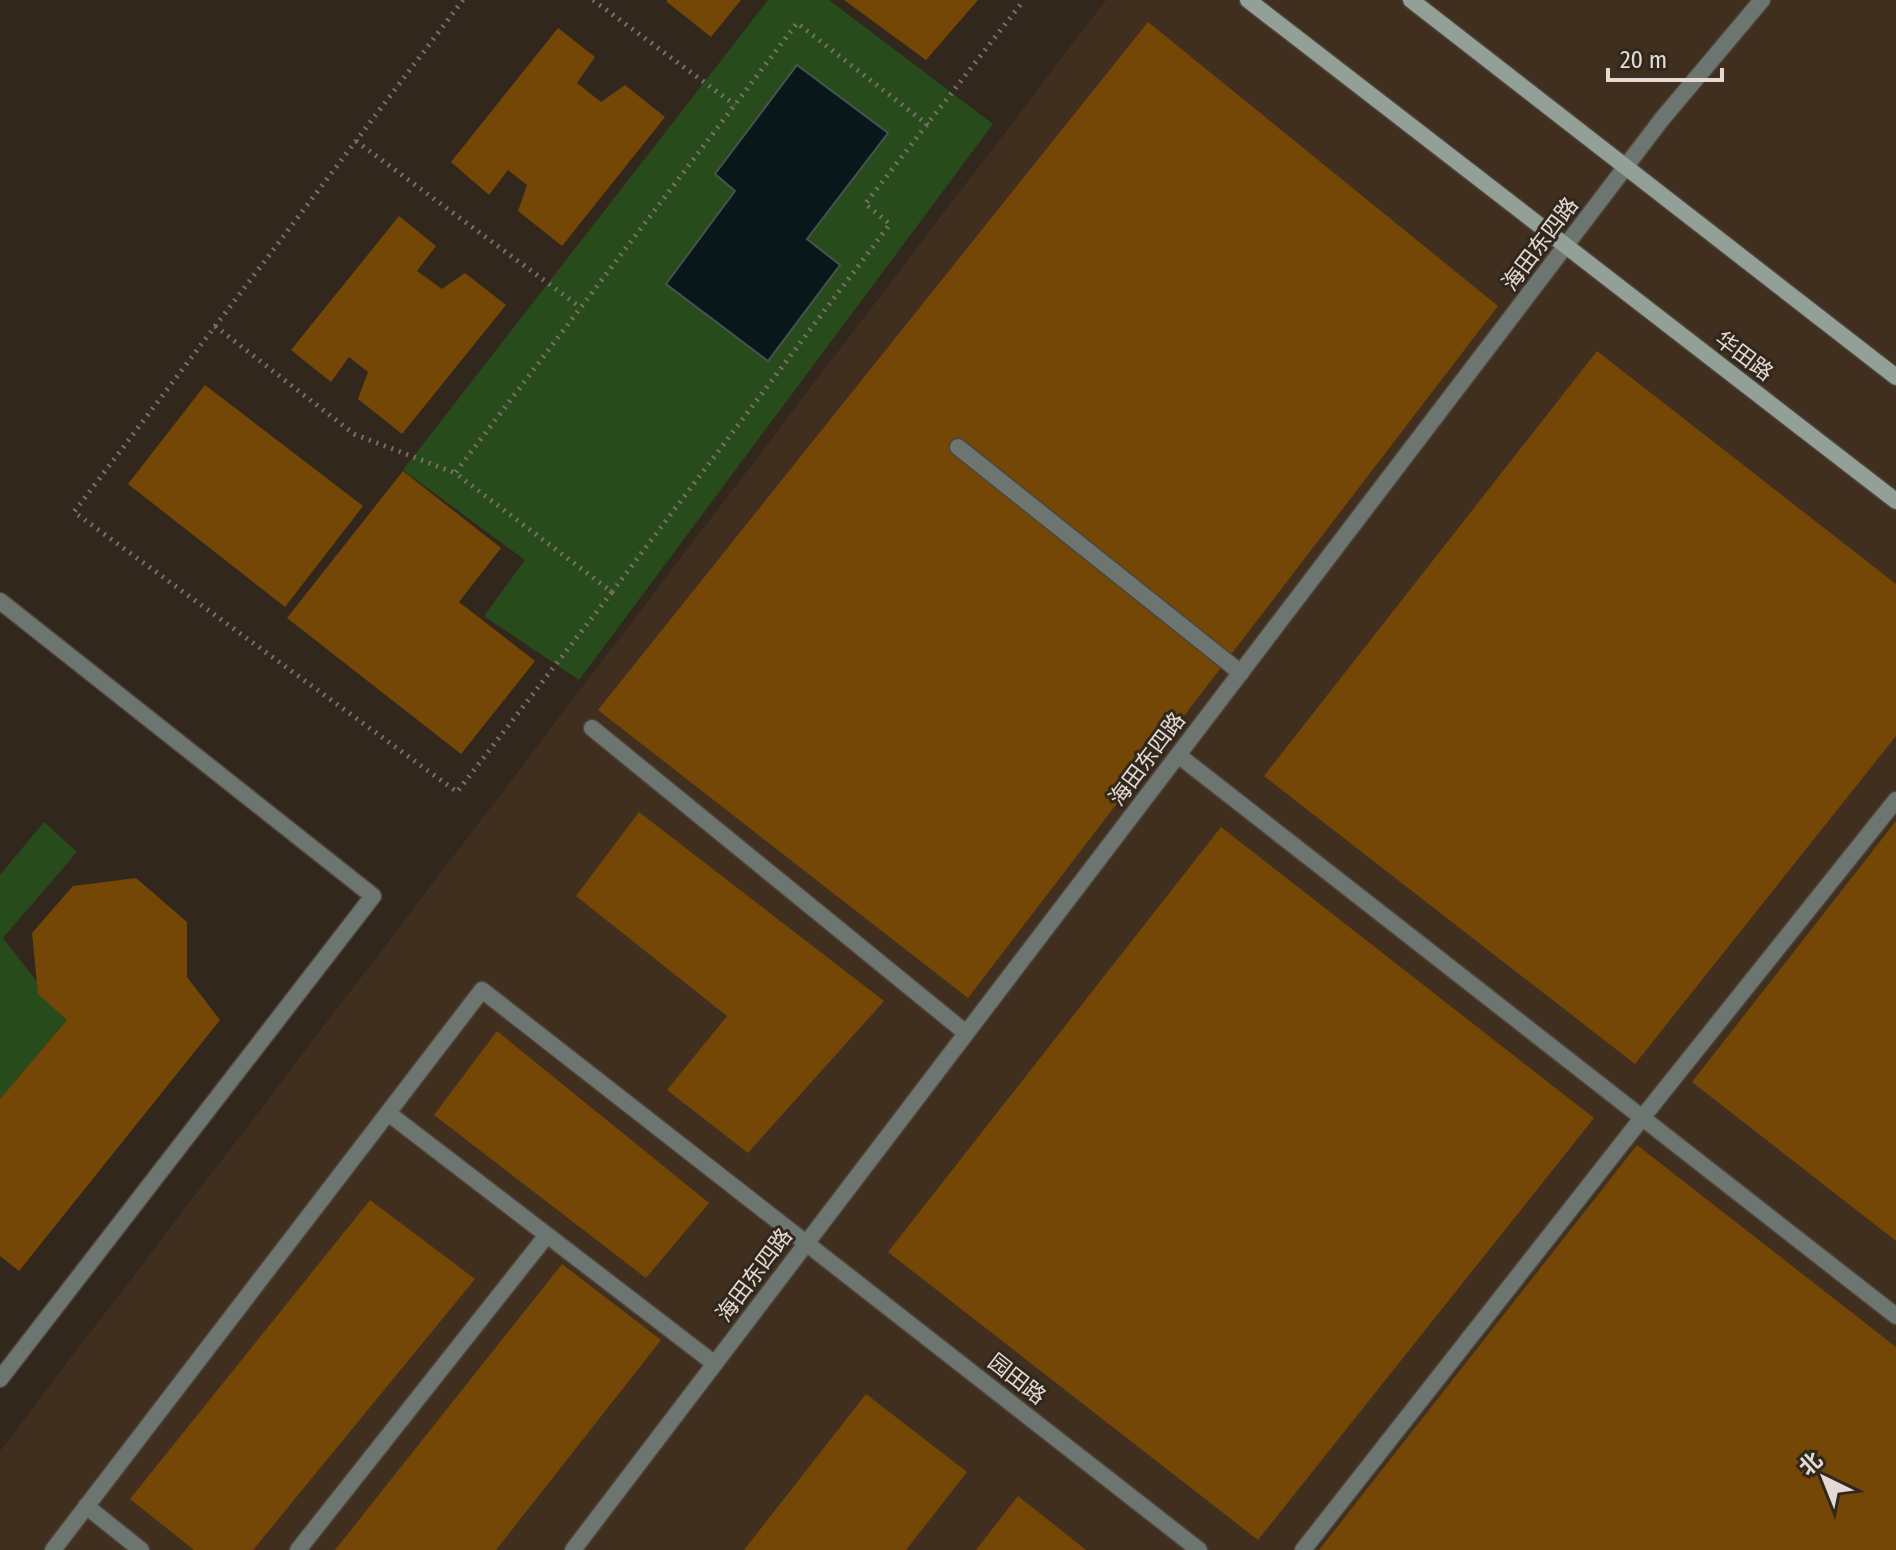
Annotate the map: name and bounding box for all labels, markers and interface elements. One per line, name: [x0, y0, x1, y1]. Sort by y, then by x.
scale bar: [1608, 32, 1722, 82]
text: 20 m: [1620, 46, 1667, 74]
street label: 海田东四路: [1496, 192, 1584, 296]
street label: 华田路: [1710, 325, 1778, 387]
street label: 海田东四路: [1103, 707, 1191, 811]
street label: 海田东四路: [710, 1223, 798, 1327]
street label: 园田路: [983, 1348, 1051, 1410]
north arrow: [1784, 1438, 1864, 1518]
text: 北: [1793, 1446, 1828, 1481]

